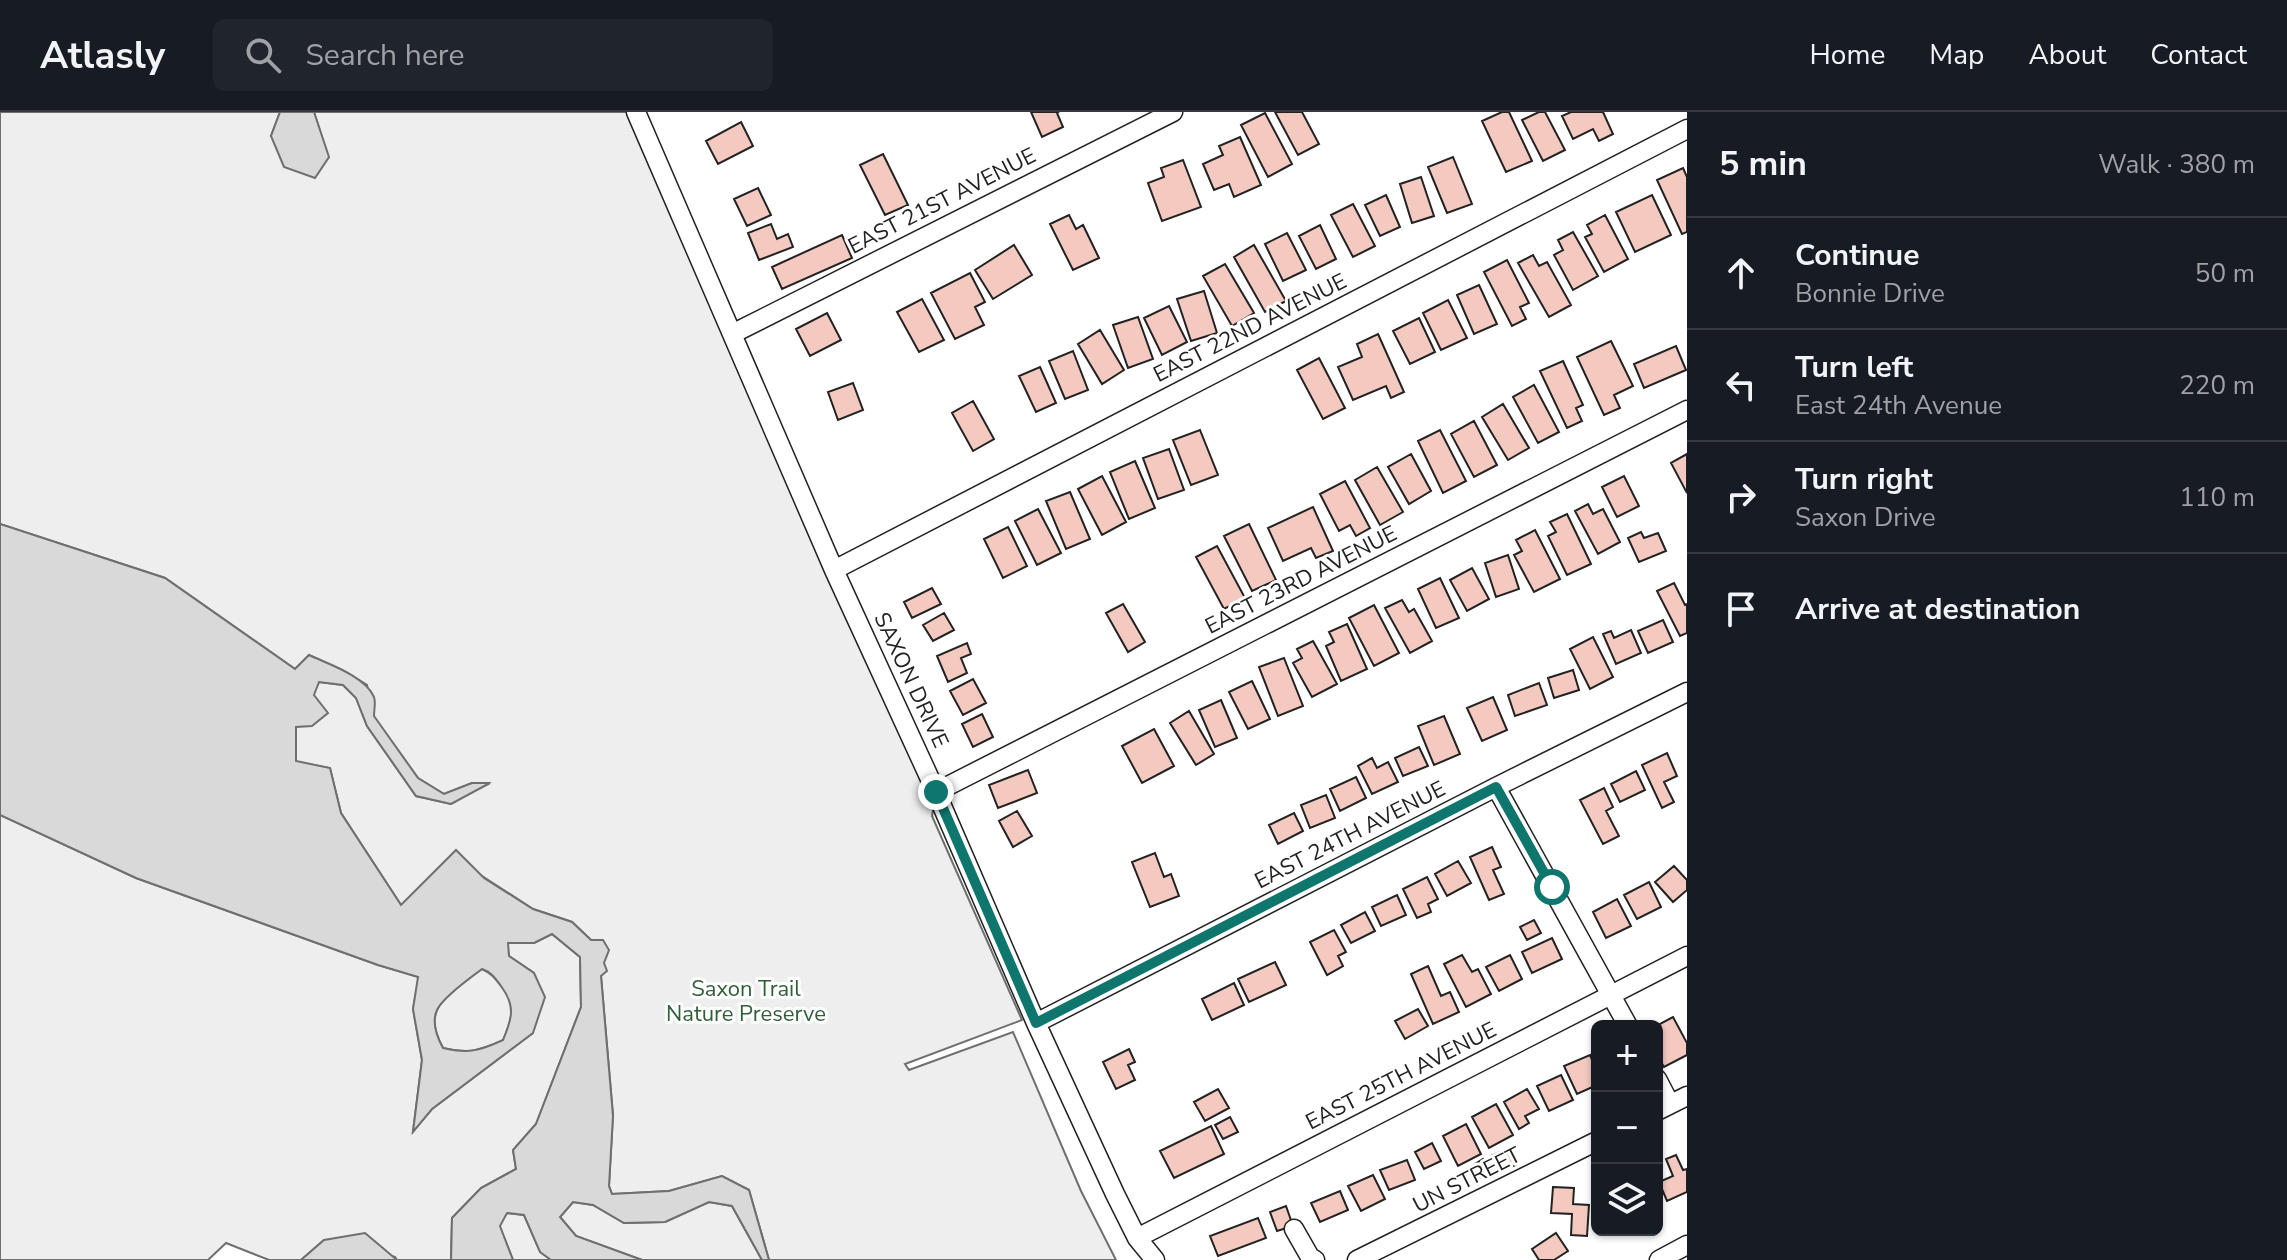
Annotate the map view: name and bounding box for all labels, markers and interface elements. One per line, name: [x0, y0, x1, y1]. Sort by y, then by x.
search box: [213, 19, 773, 91]
text: Atlasly: [40, 30, 165, 81]
icon: search: [241, 33, 285, 77]
text: Search here: [305, 35, 464, 76]
text: Home: [1810, 36, 1885, 74]
text: Map: [1929, 36, 1984, 74]
text: About: [2028, 36, 2106, 74]
text: Contact: [2150, 36, 2247, 74]
street label: EAST 21ST AVENUE: [843, 141, 1041, 261]
text: 5 min: [1719, 141, 1807, 187]
text: Walk · 380 m: [2098, 147, 2255, 182]
text: Continue: [1795, 235, 1920, 276]
icon: ahead: [1719, 251, 1763, 295]
text: 50 m: [2195, 256, 2255, 291]
street label: EAST 22ND AVENUE: [1148, 266, 1352, 390]
text: Bonnie Drive: [1795, 276, 1945, 311]
text: Turn left: [1795, 347, 1913, 388]
icon: left: [1719, 363, 1763, 407]
text: 220 m: [2179, 368, 2255, 403]
text: East 24th Avenue: [1795, 388, 2002, 423]
text: Turn right: [1795, 459, 1933, 500]
icon: right: [1719, 475, 1763, 519]
text: 110 m: [2179, 480, 2255, 515]
text: Saxon Drive: [1795, 500, 1936, 535]
street label: EAST 23RD AVENUE: [1200, 519, 1402, 641]
icon: arrive: [1719, 587, 1763, 631]
text: Arrive at destination: [1795, 589, 2080, 630]
street label: SAXON DRIVE: [866, 607, 956, 753]
route end: [918, 774, 954, 810]
street label: EAST 24TH AVENUE: [1249, 774, 1451, 896]
route start: [1534, 869, 1570, 905]
park label: Saxon Trail Nature Preserve: [666, 974, 826, 1029]
street label: EAST 25TH AVENUE: [1300, 1015, 1502, 1137]
map controls: [1591, 1020, 1663, 1236]
button: +: [1591, 1020, 1663, 1092]
button: −: [1591, 1092, 1663, 1164]
street label: UN STREET: [1408, 1140, 1527, 1220]
button: layers: [1591, 1164, 1663, 1236]

